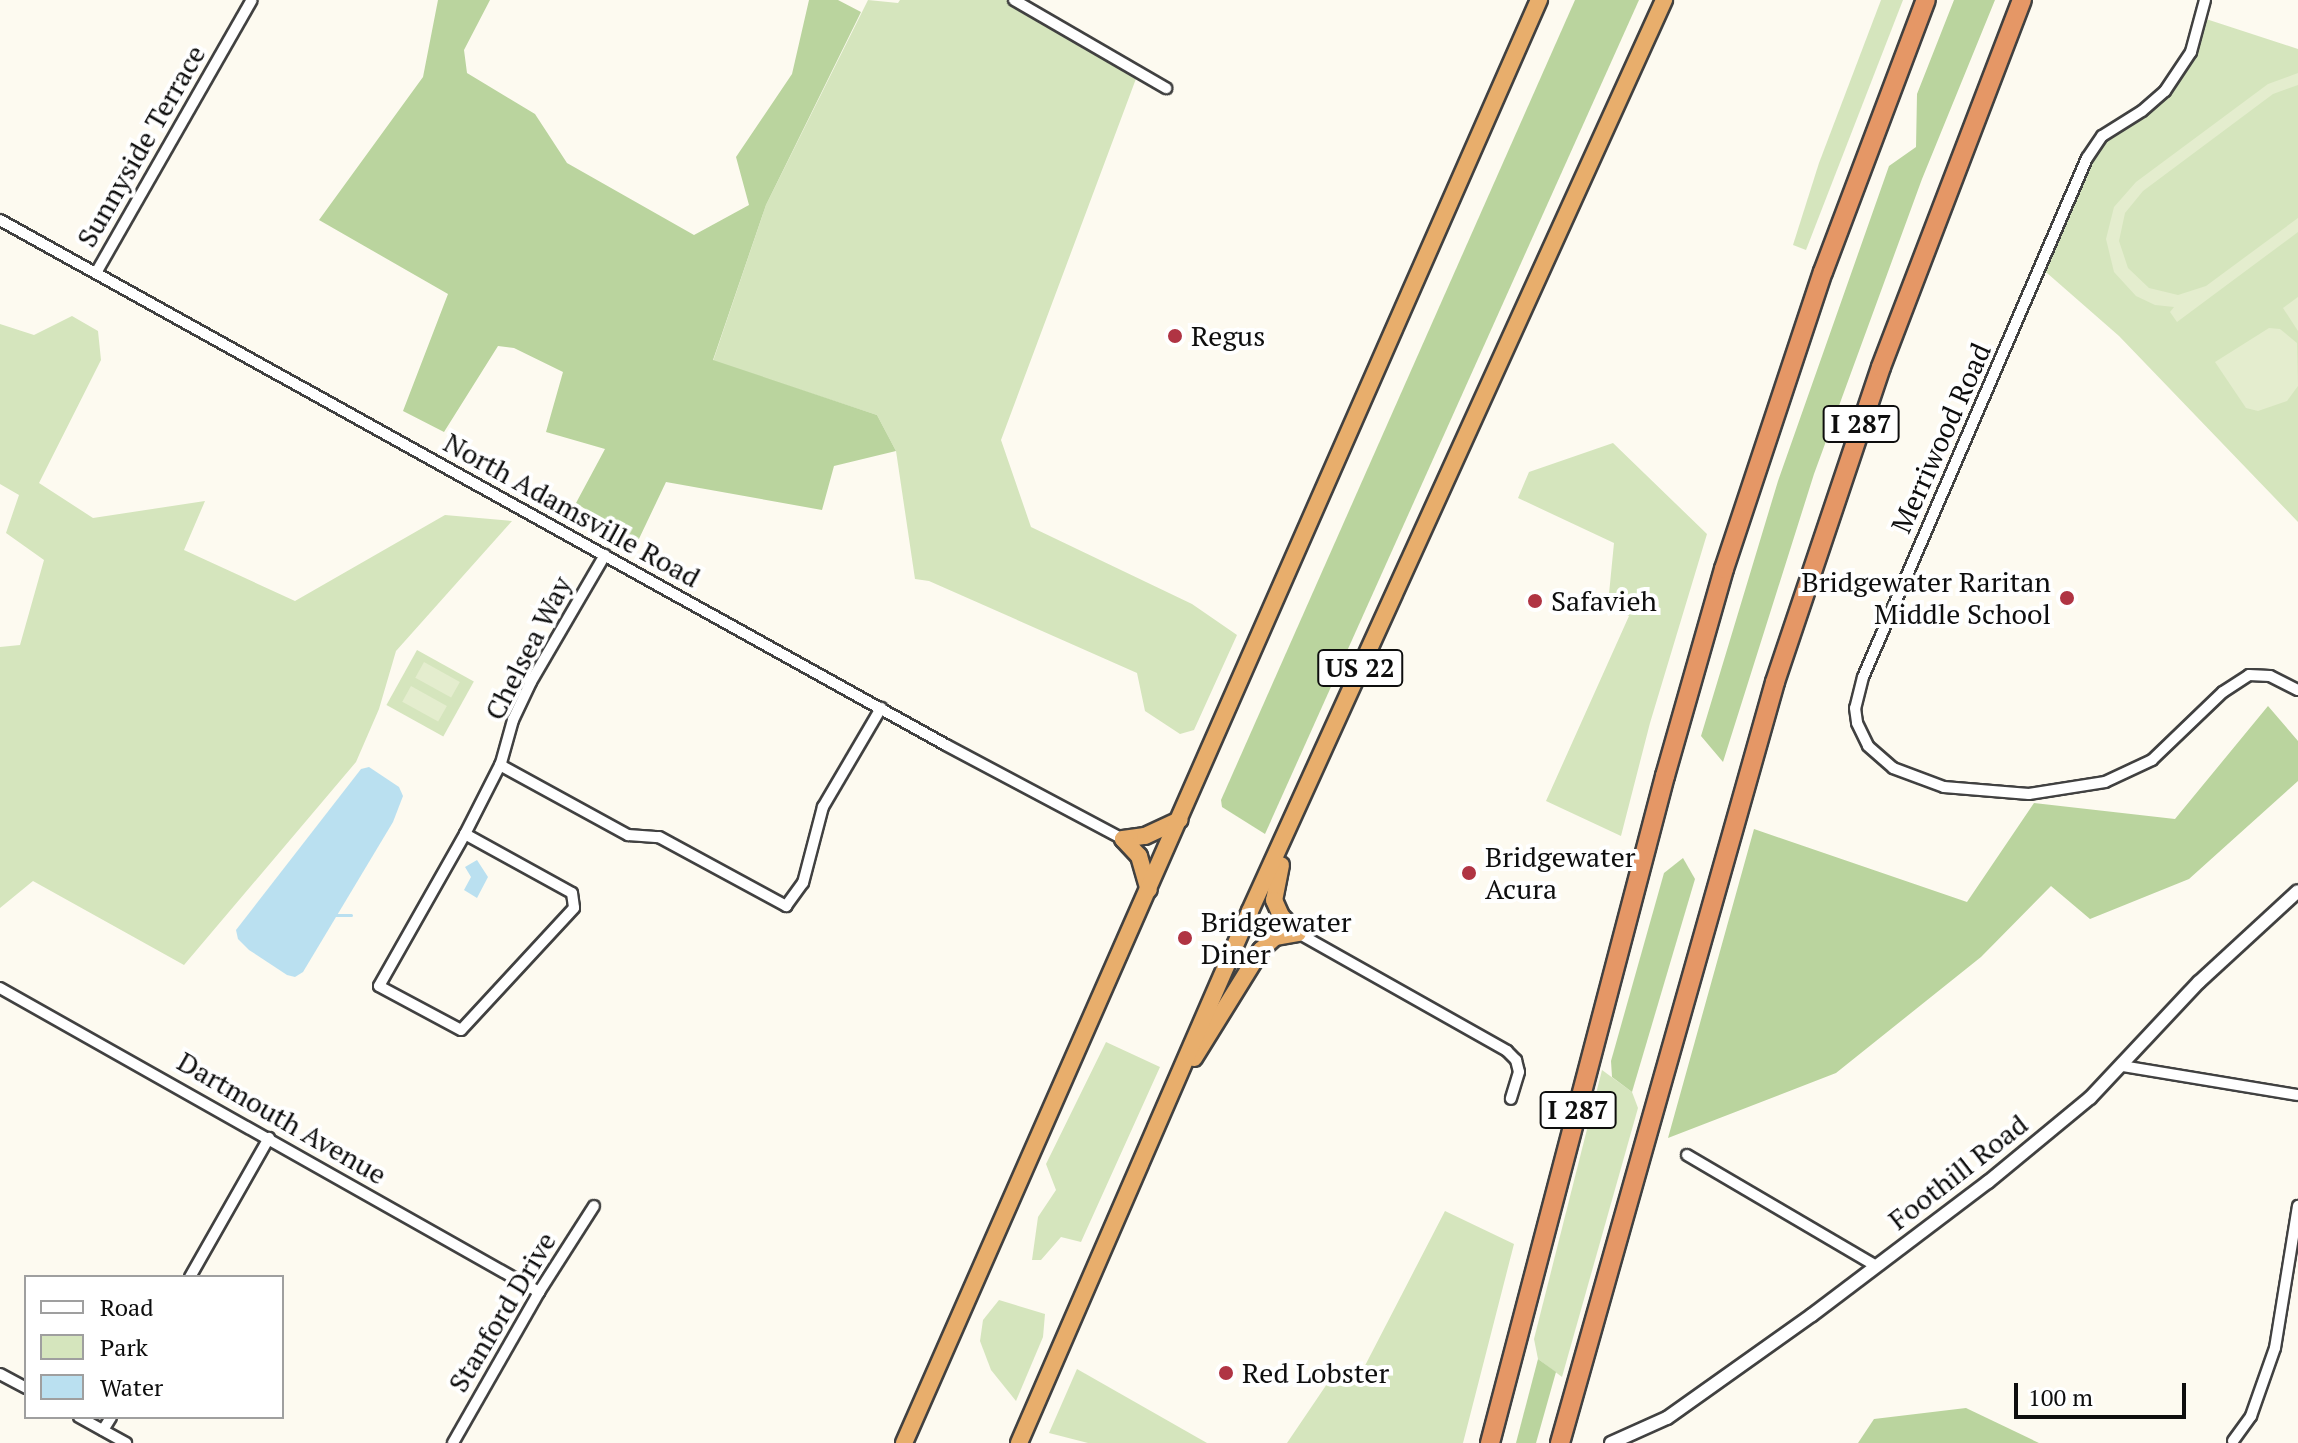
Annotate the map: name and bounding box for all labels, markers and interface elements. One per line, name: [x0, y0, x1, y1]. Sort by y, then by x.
street label: Sunnyside Terrace: [70, 39, 212, 253]
place label: Regus: [1191, 319, 1265, 353]
marker: Regus: [1166, 327, 1184, 345]
street label: Merriwood Road: [1884, 338, 1998, 538]
road number: I 287: [1821, 402, 1901, 446]
street label: North Adamsville Road: [438, 425, 706, 595]
place label: Bridgewater Raritan Middle School: [1801, 565, 2051, 631]
street label: Chelsea Way: [477, 571, 579, 725]
place label: Safavieh: [1551, 584, 1657, 618]
marker: Bridgewater Raritan Middle School: [2058, 589, 2076, 607]
marker: Safavieh: [1526, 592, 1544, 610]
road number: US 22: [1316, 646, 1404, 690]
place label: Bridgewater Acura: [1485, 840, 1635, 906]
marker: Bridgewater Acura: [1460, 864, 1478, 882]
place label: Bridgewater Diner: [1201, 905, 1351, 971]
marker: Bridgewater Diner: [1176, 929, 1194, 947]
street label: Dartmouth Avenue: [171, 1044, 393, 1192]
road number: I 287: [1538, 1088, 1618, 1132]
street label: Foothill Road: [1882, 1107, 2034, 1237]
street label: Stanford Drive: [441, 1226, 563, 1398]
legend: [24, 1275, 284, 1419]
text: Road: [100, 1291, 154, 1323]
text: Park: [100, 1331, 148, 1363]
place label: Red Lobster: [1242, 1356, 1389, 1390]
marker: Red Lobster: [1217, 1364, 1235, 1382]
scale bar: [2018, 1367, 2190, 1417]
text: Water: [100, 1371, 163, 1403]
text: 100 m: [2028, 1381, 2093, 1413]

